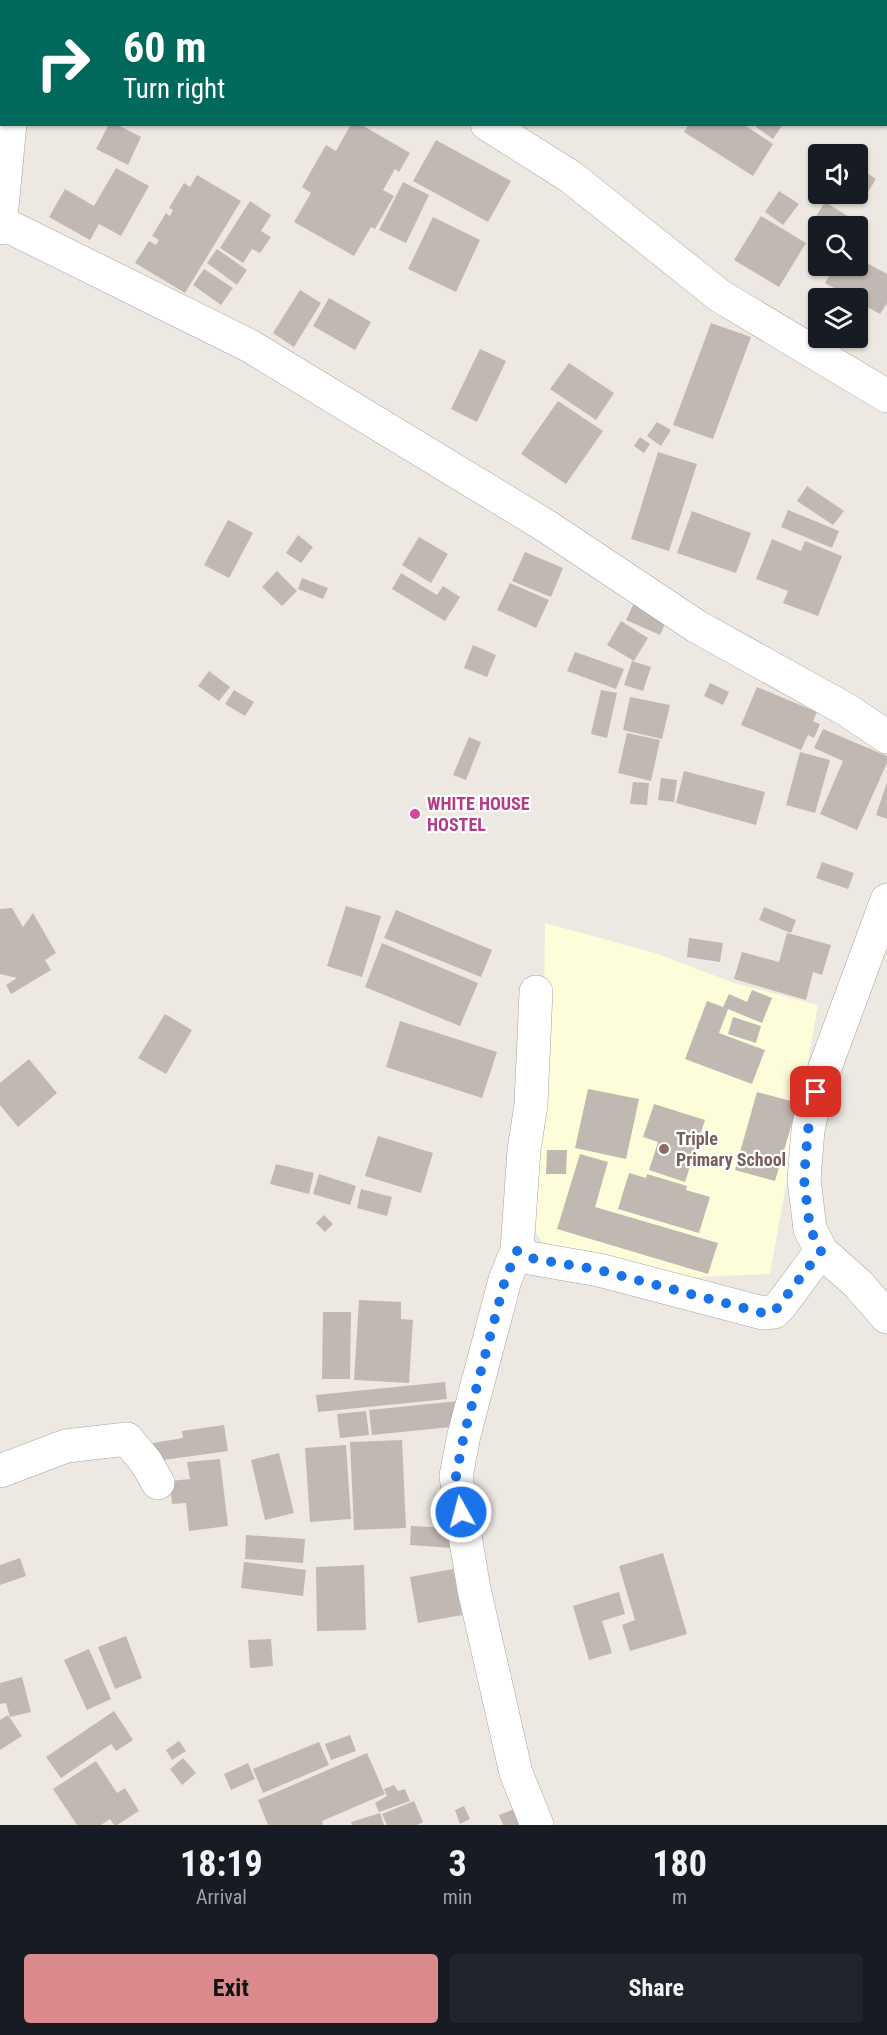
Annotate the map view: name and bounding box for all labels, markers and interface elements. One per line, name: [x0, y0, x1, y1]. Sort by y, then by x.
text: 60 m: [123, 23, 206, 72]
icon: right: [24, 24, 102, 102]
text: Turn right: [123, 73, 225, 105]
map controls: [808, 144, 868, 348]
button: sound: [808, 144, 868, 204]
button: search: [808, 216, 868, 276]
button: layers: [808, 288, 868, 348]
place label: WHITE HOUSE HOSTEL: [427, 793, 530, 835]
marker: WHITE HOUSE HOSTEL: [408, 807, 422, 821]
pin: [790, 1066, 841, 1117]
icon: arrive: [799, 1075, 832, 1108]
place label: Triple Primary School: [676, 1128, 786, 1170]
marker: Triple Primary School: [657, 1142, 671, 1156]
position arrow: [429, 1480, 493, 1544]
text: 18:19: [180, 1843, 263, 1885]
text: 3: [448, 1843, 467, 1885]
text: 180: [652, 1843, 707, 1885]
text: Arrival: [196, 1885, 247, 1909]
text: min: [443, 1885, 472, 1909]
text: m: [672, 1885, 687, 1909]
button: Exit: [24, 1954, 438, 2023]
button: Share: [450, 1954, 863, 2023]

